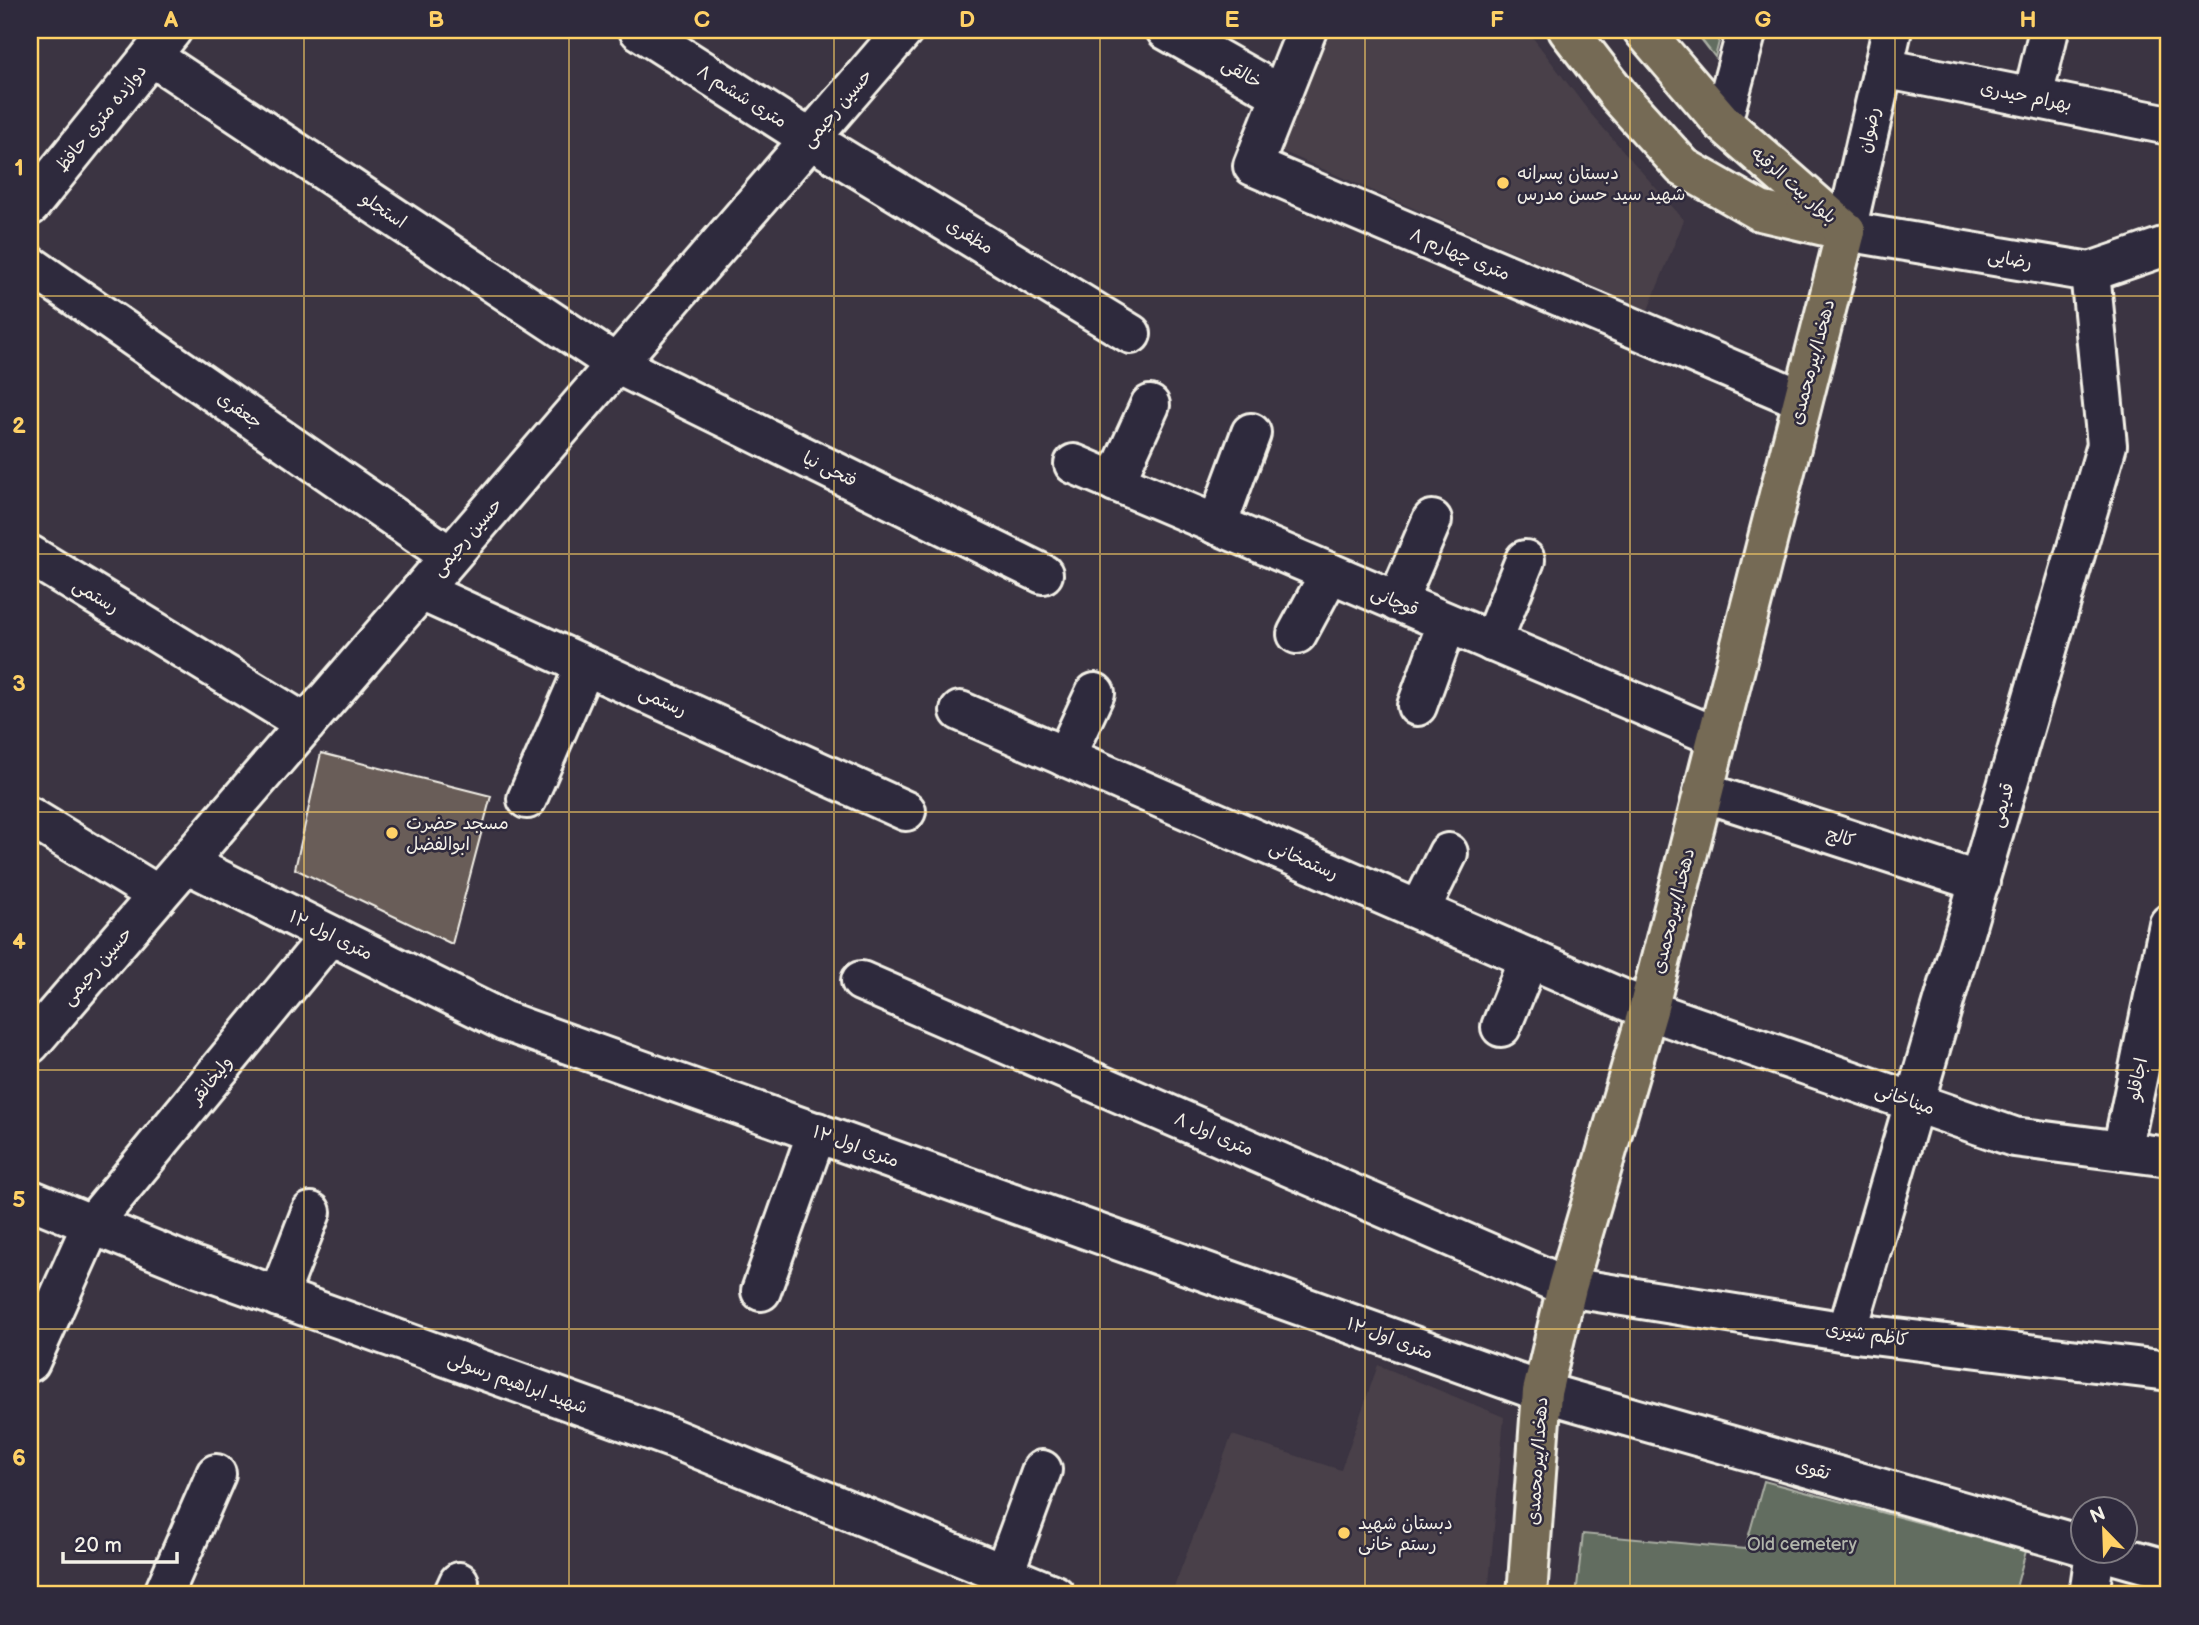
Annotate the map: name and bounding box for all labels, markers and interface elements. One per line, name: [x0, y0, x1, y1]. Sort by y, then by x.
text: A: [163, 6, 179, 34]
text: B: [428, 6, 444, 34]
text: C: [694, 6, 710, 34]
text: D: [959, 6, 975, 34]
text: E: [1225, 6, 1240, 34]
text: F: [1490, 6, 1504, 34]
text: G: [1755, 6, 1772, 34]
text: H: [2019, 6, 2037, 34]
street label: خالقی: [1218, 54, 1265, 93]
street label: دوازده متری حافظ: [52, 60, 151, 176]
street label: ۸ متری ششم: [691, 61, 790, 135]
street label: حسین رحیمی: [798, 65, 877, 152]
street label: بهرام حیدری: [1978, 77, 2073, 119]
street label: رضوان: [1854, 105, 1885, 155]
street label: بلوار بیت الرقیه: [1747, 143, 1841, 228]
text: 1: [14, 154, 24, 182]
place label: دبستان پسرانه شهید سید حسن مدرس: [1517, 163, 1685, 205]
marker: دبستان پسرانه شهید سید حسن مدرس: [1495, 175, 1511, 191]
street label: استجلو: [356, 187, 410, 234]
street label: مظفری: [942, 214, 997, 259]
street label: ۸ متری چهارم: [1405, 224, 1513, 288]
street label: رضایی: [1986, 245, 2034, 274]
street label: دهخدا/پیرمحمدی: [1786, 297, 1840, 427]
street label: جعفری: [213, 387, 266, 433]
text: 2: [12, 412, 26, 440]
street label: فتحی نیا: [799, 447, 860, 492]
street label: حسین رحیمی: [428, 494, 507, 581]
street label: رستمی: [69, 575, 123, 618]
street label: قوچانی: [1368, 582, 1422, 622]
text: 3: [12, 670, 26, 698]
street label: رستمی: [636, 682, 690, 721]
street label: قدیمی: [1986, 780, 2019, 830]
place label: مسجد حضرت ابوالفضل: [406, 813, 509, 855]
street label: کالج: [1824, 823, 1858, 853]
marker: مسجد حضرت ابوالفضل: [384, 825, 400, 841]
street label: رستمخانی: [1266, 837, 1341, 884]
street label: دهخدا/پیرمحمدی: [1648, 846, 1700, 976]
street label: ۱۲ متری اول: [286, 906, 376, 965]
street label: حسین رحیمی: [58, 923, 137, 1010]
text: 4: [12, 928, 26, 956]
street label: ولیخانقر: [184, 1052, 237, 1110]
street label: اجاقلو: [2123, 1056, 2153, 1103]
street label: میناخانی: [1872, 1080, 1937, 1119]
street label: ۸ متری اول: [1171, 1108, 1257, 1161]
street label: ۱۲ متری اول: [810, 1121, 902, 1172]
text: 5: [12, 1186, 26, 1214]
street label: ۱۲ متری اول: [1344, 1313, 1436, 1364]
street label: کاظم شیری: [1824, 1318, 1910, 1354]
street label: شهید ابراهیم رسولی: [444, 1348, 591, 1421]
street label: دهخدا/پیرمحمدی: [1523, 1396, 1553, 1526]
text: 6: [12, 1444, 26, 1472]
street label: تقوی: [1793, 1455, 1833, 1485]
north arrow: [2070, 1496, 2140, 1566]
text: N: [2087, 1502, 2109, 1529]
place label: دبستان شهید رستم خانی: [1358, 1513, 1453, 1558]
scale bar: [63, 1520, 177, 1564]
marker: دبستان شهید رستم خانی: [1336, 1525, 1352, 1541]
text: 20 m: [74, 1533, 122, 1558]
park label: Old cemetery: [1747, 1534, 1858, 1555]

